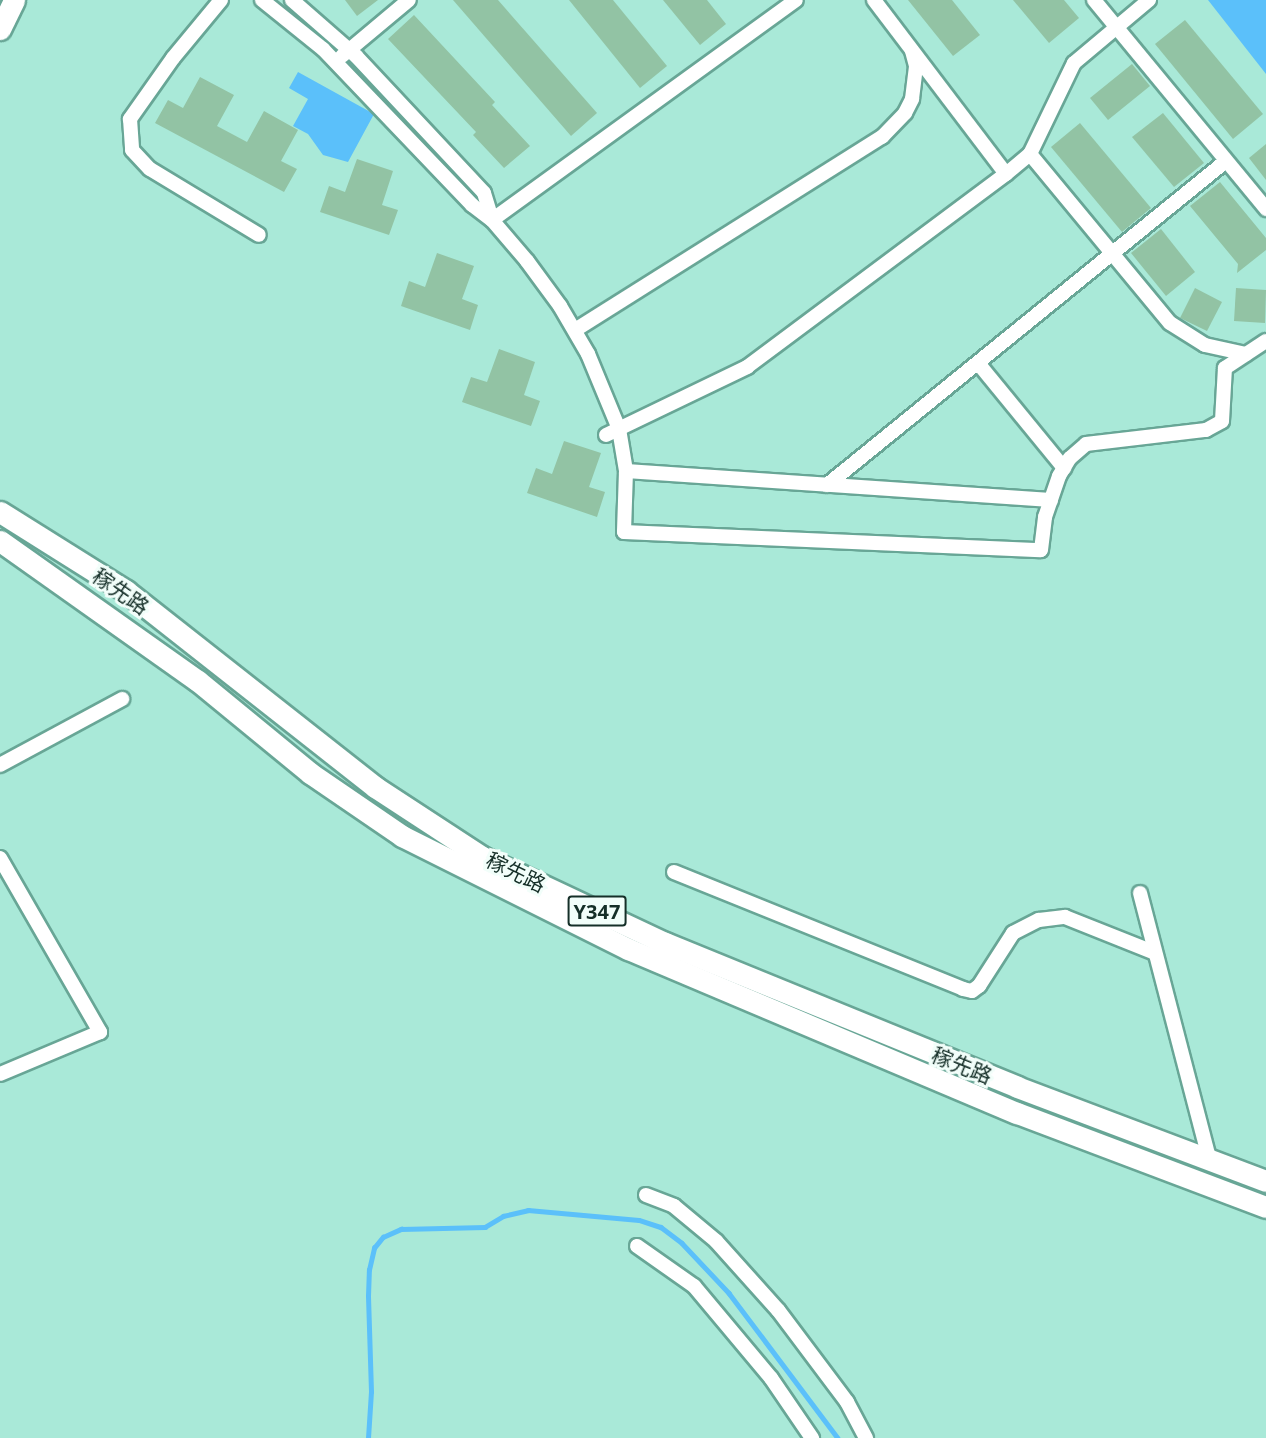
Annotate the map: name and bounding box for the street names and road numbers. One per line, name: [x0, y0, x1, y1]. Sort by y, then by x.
street label: 稼先路: [88, 563, 154, 619]
street label: 稼先路: [482, 847, 550, 897]
road number: Y347: [567, 894, 627, 928]
street label: 稼先路: [928, 1042, 996, 1088]

